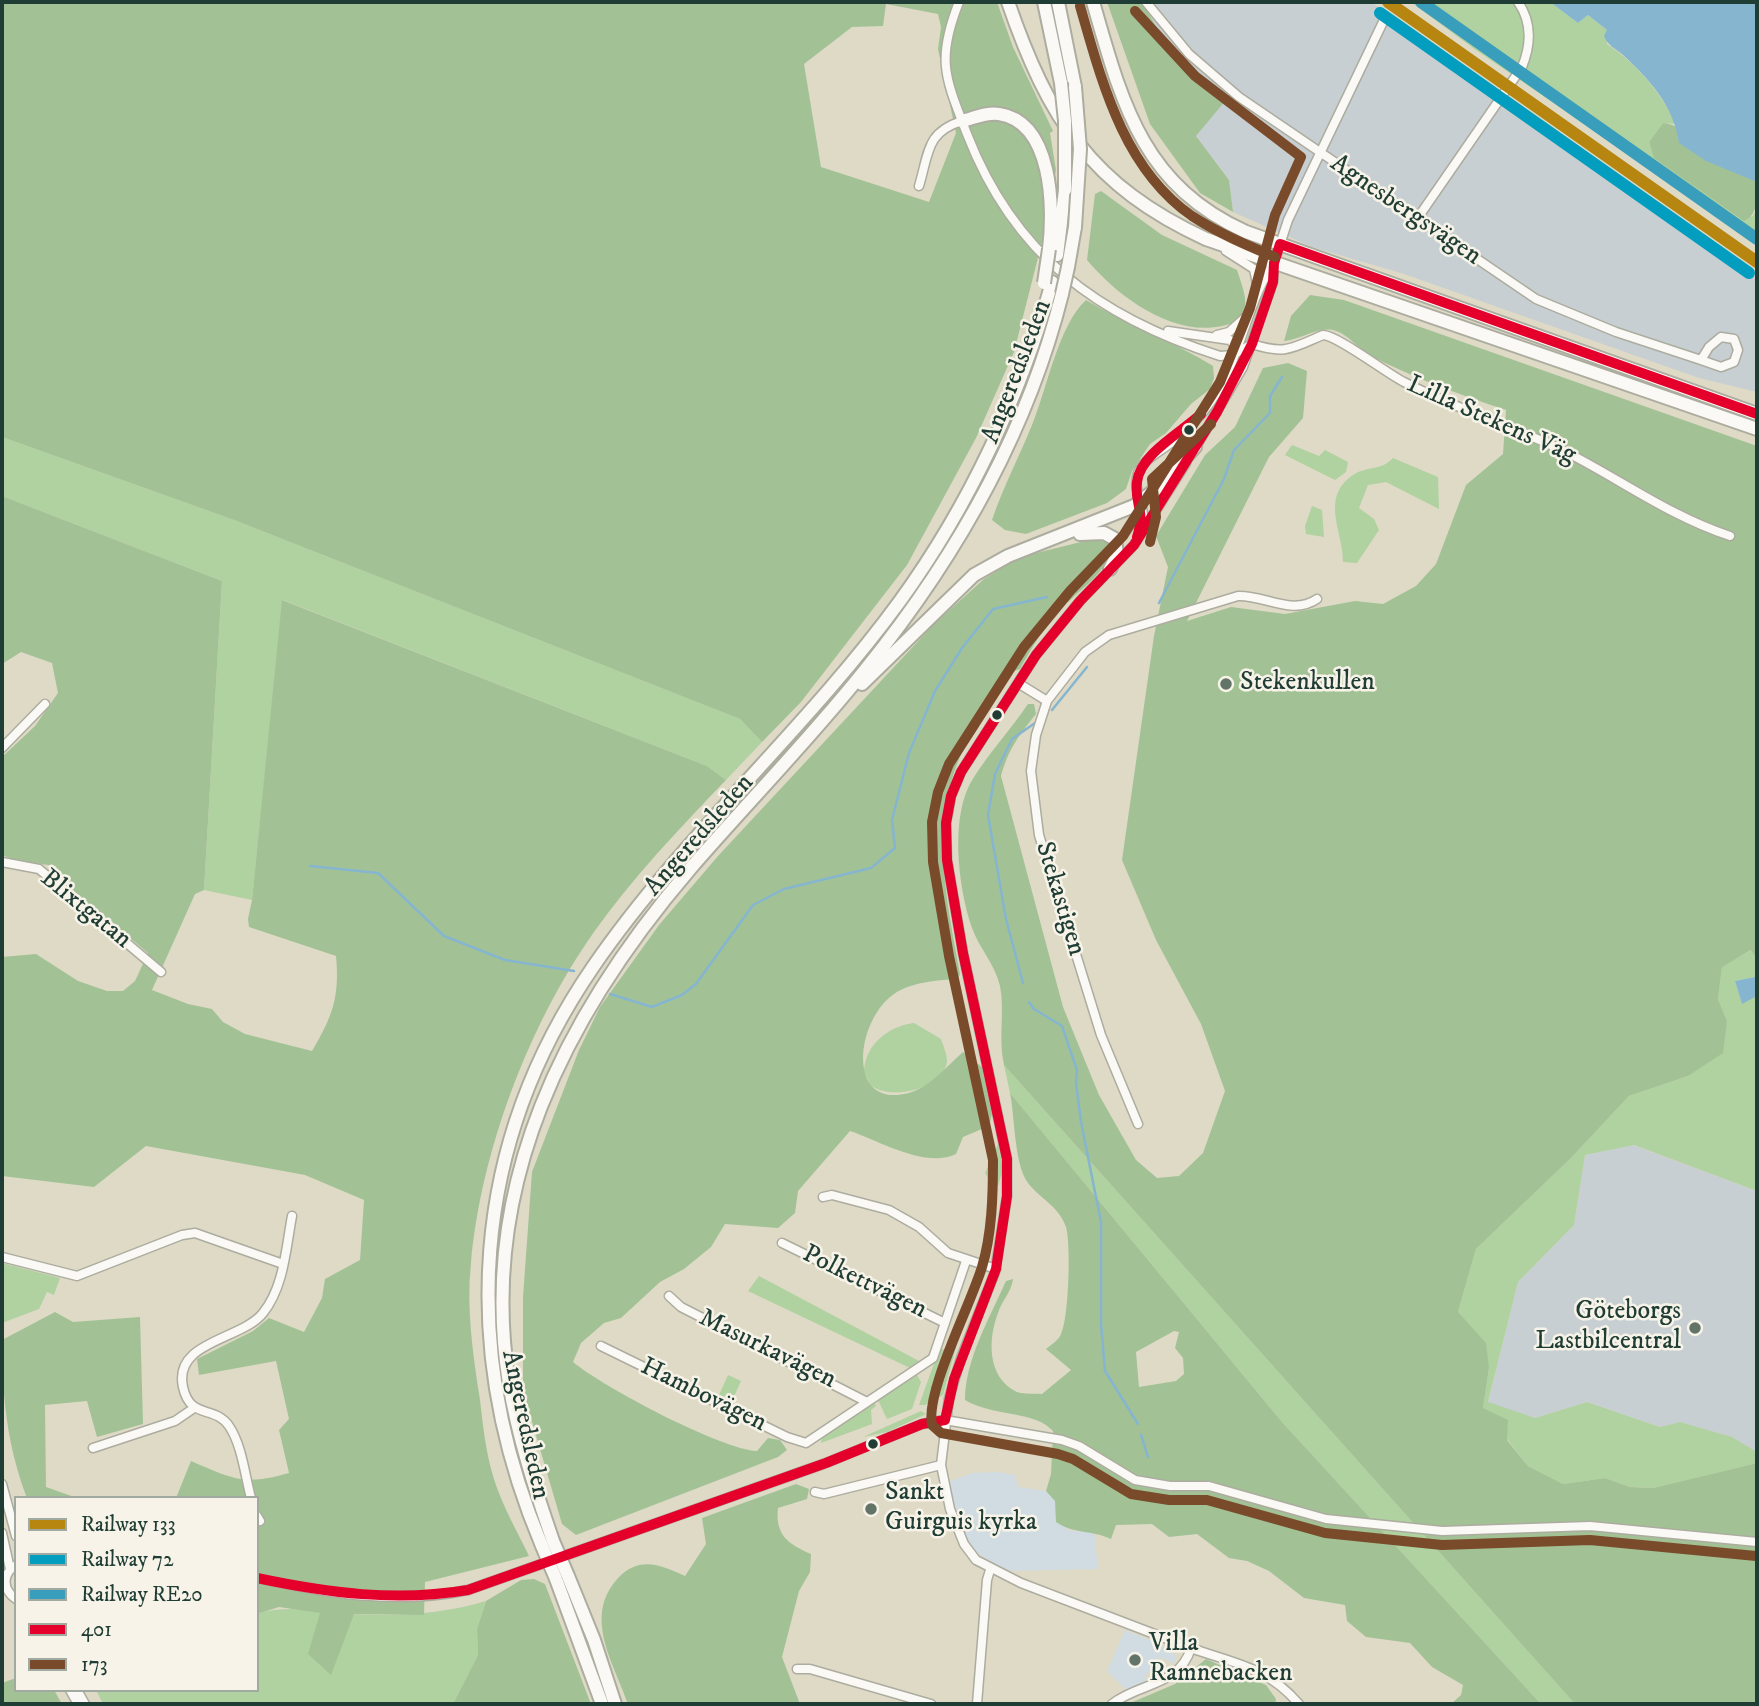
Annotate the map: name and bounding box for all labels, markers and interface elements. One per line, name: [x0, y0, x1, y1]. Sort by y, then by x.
street label: Agnesbergsvägen: [1323, 149, 1487, 273]
street label: Angeredsleden: [976, 296, 1060, 448]
street label: Lilla Stekens Väg: [1402, 370, 1580, 472]
unlabelled marker: [1182, 423, 1196, 437]
place label: Stekenkullen: [1240, 668, 1375, 700]
marker: Stekenkullen: [1218, 676, 1234, 692]
unlabelled marker: [990, 708, 1004, 722]
street label: Angeredsleden: [639, 769, 761, 903]
street label: Stekastigen: [1027, 838, 1091, 960]
street label: Blixtgatan: [33, 864, 137, 956]
street label: Polkettvägen: [797, 1239, 931, 1327]
place label: Göteborgs Lastbilcentral: [1535, 1297, 1681, 1358]
street label: Masurkavägen: [693, 1303, 841, 1397]
marker: Göteborgs Lastbilcentral: [1687, 1320, 1703, 1336]
street label: Angeredsleden: [493, 1348, 555, 1502]
street label: Hambovägen: [635, 1352, 771, 1440]
unlabelled marker: [866, 1437, 880, 1451]
place label: Sankt Guirguis kyrka: [885, 1478, 1037, 1540]
legend: [14, 1496, 259, 1692]
marker: Sankt Guirguis kyrka: [863, 1501, 879, 1517]
text: Railway 133: [81, 1512, 176, 1538]
text: Railway 72: [81, 1547, 174, 1573]
text: Railway RE20: [81, 1582, 203, 1608]
text: 401: [81, 1617, 112, 1643]
place label: Villa Ramnebacken: [1149, 1629, 1293, 1690]
text: 173: [81, 1652, 108, 1678]
marker: Villa Ramnebacken: [1127, 1652, 1143, 1668]

